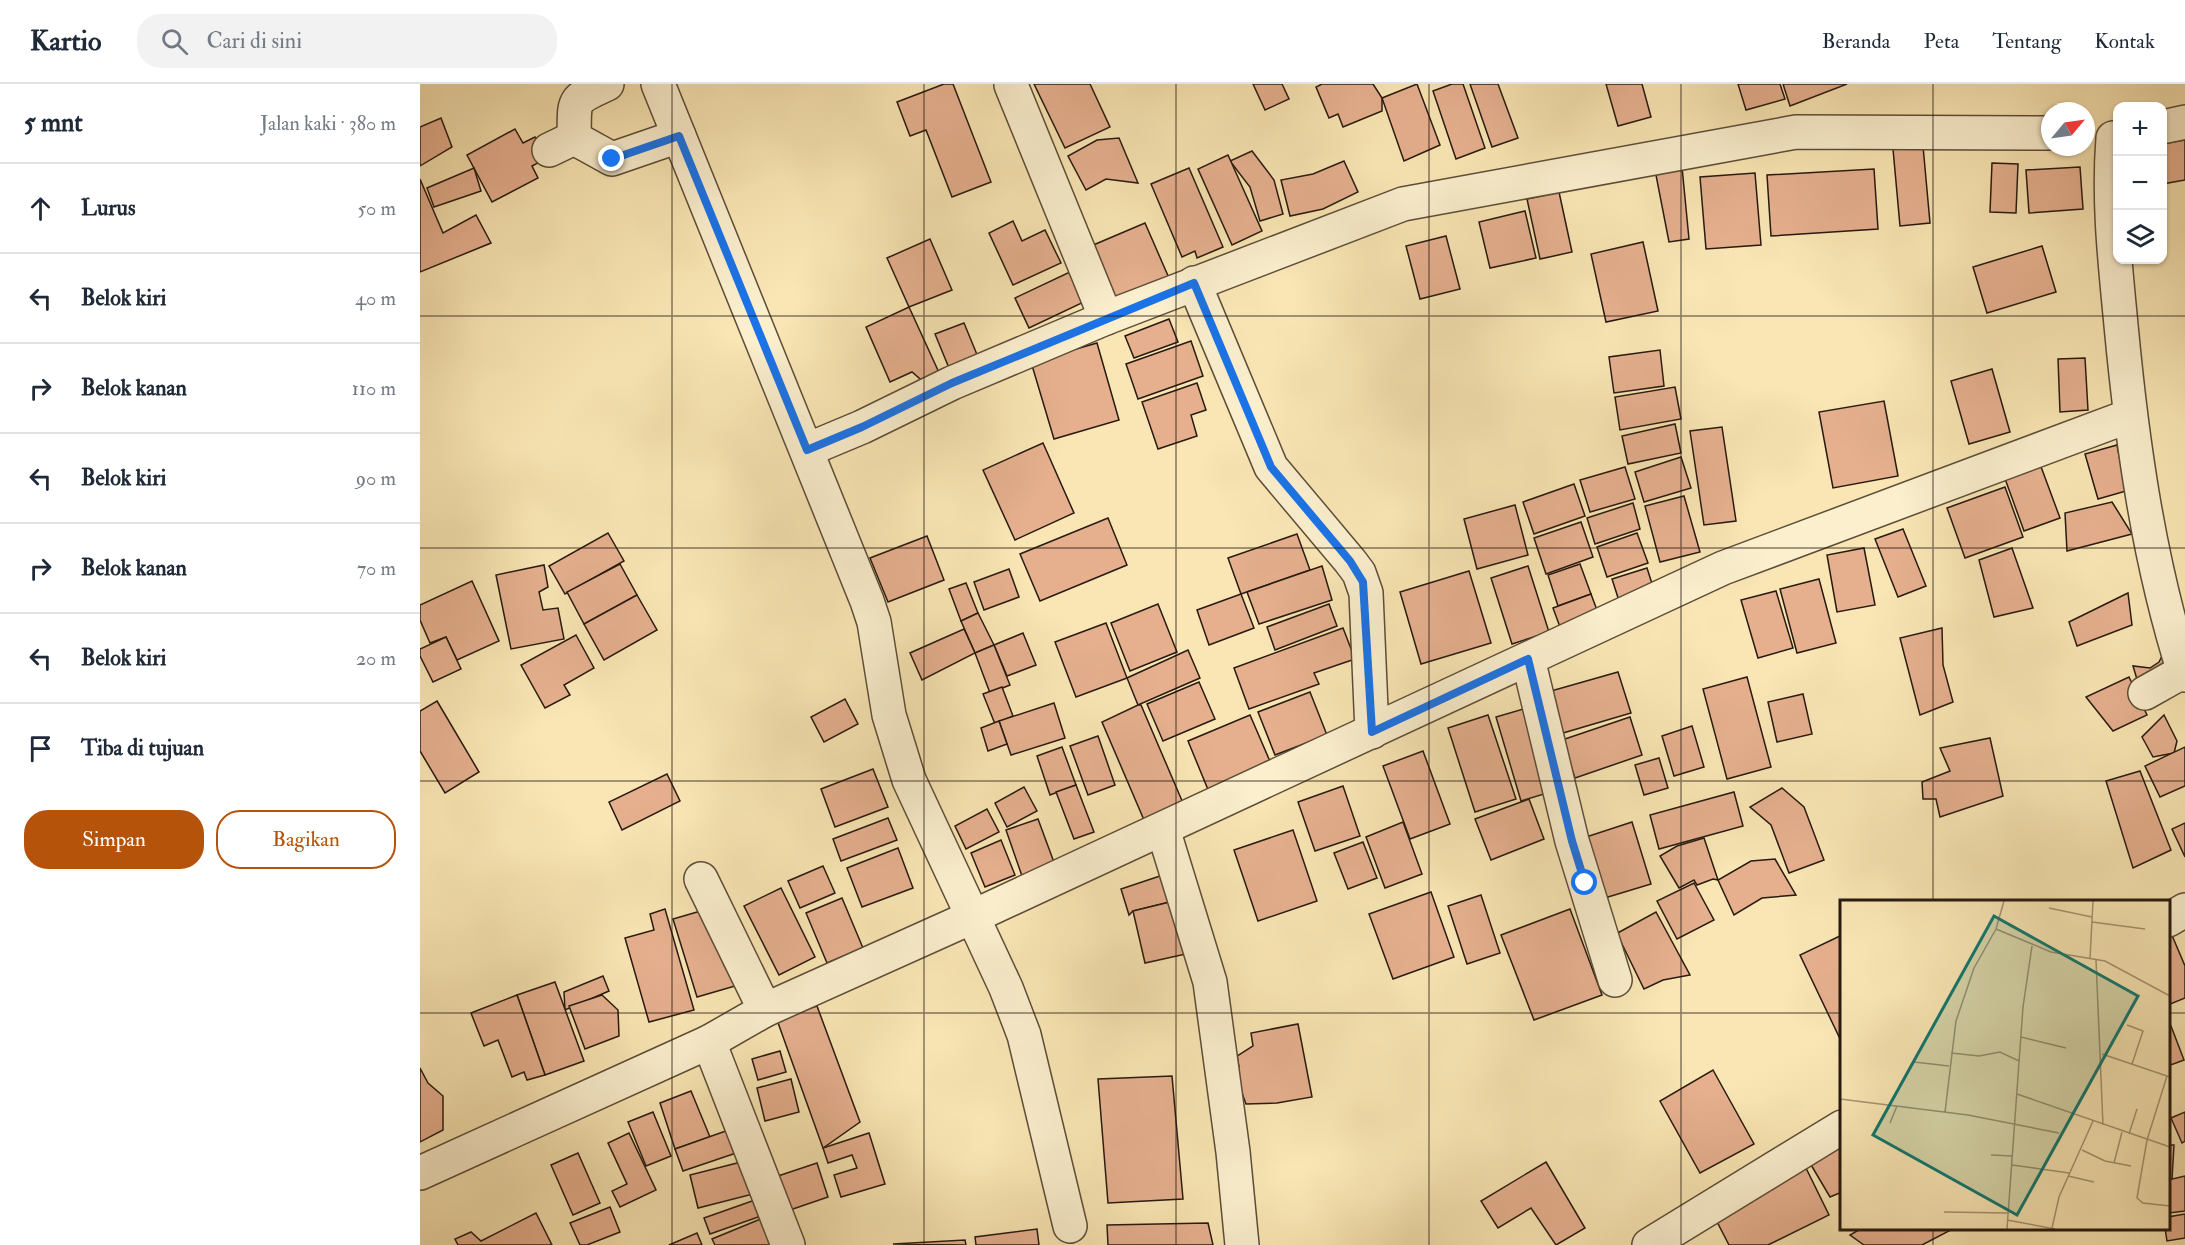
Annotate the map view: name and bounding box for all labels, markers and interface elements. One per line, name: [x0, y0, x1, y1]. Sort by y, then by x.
search box: [137, 14, 557, 68]
text: Kartio: [30, 24, 101, 59]
icon: search: [158, 25, 191, 58]
text: Cari di sini: [206, 27, 302, 55]
text: Beranda: [1822, 28, 1890, 55]
text: Peta: [1923, 28, 1959, 55]
text: Tentang: [1992, 28, 2061, 55]
text: Kontak: [2094, 28, 2155, 55]
north arrow: [2041, 102, 2095, 156]
map controls: [2113, 102, 2167, 264]
button: +: [2113, 102, 2167, 156]
text: 5 mnt: [24, 107, 83, 139]
text: Jalan kaki · 380 m: [260, 111, 396, 136]
route end: [598, 145, 624, 171]
button: −: [2113, 156, 2167, 210]
icon: ahead: [24, 192, 57, 225]
text: Lurus: [81, 194, 135, 222]
text: 50 m: [357, 196, 396, 221]
button: layers: [2113, 210, 2167, 264]
icon: left: [24, 282, 57, 315]
text: Belok kiri: [81, 284, 166, 312]
text: 40 m: [355, 286, 396, 311]
icon: right: [24, 372, 57, 405]
text: Belok kanan: [81, 374, 187, 402]
text: 110 m: [352, 376, 396, 401]
icon: left: [24, 462, 57, 495]
text: Belok kiri: [81, 464, 166, 492]
text: 90 m: [356, 466, 396, 491]
icon: right: [24, 552, 57, 585]
text: Belok kanan: [81, 554, 187, 582]
text: 70 m: [357, 556, 396, 581]
icon: left: [24, 642, 57, 675]
text: Belok kiri: [81, 644, 166, 672]
text: 20 m: [356, 646, 396, 671]
icon: arrive: [24, 732, 57, 765]
text: Tiba di tujuan: [81, 734, 204, 762]
button: Simpan: [24, 810, 204, 869]
button: Bagikan: [216, 810, 396, 869]
route start: [1571, 869, 1597, 895]
inset map: [1840, 900, 2170, 1230]

